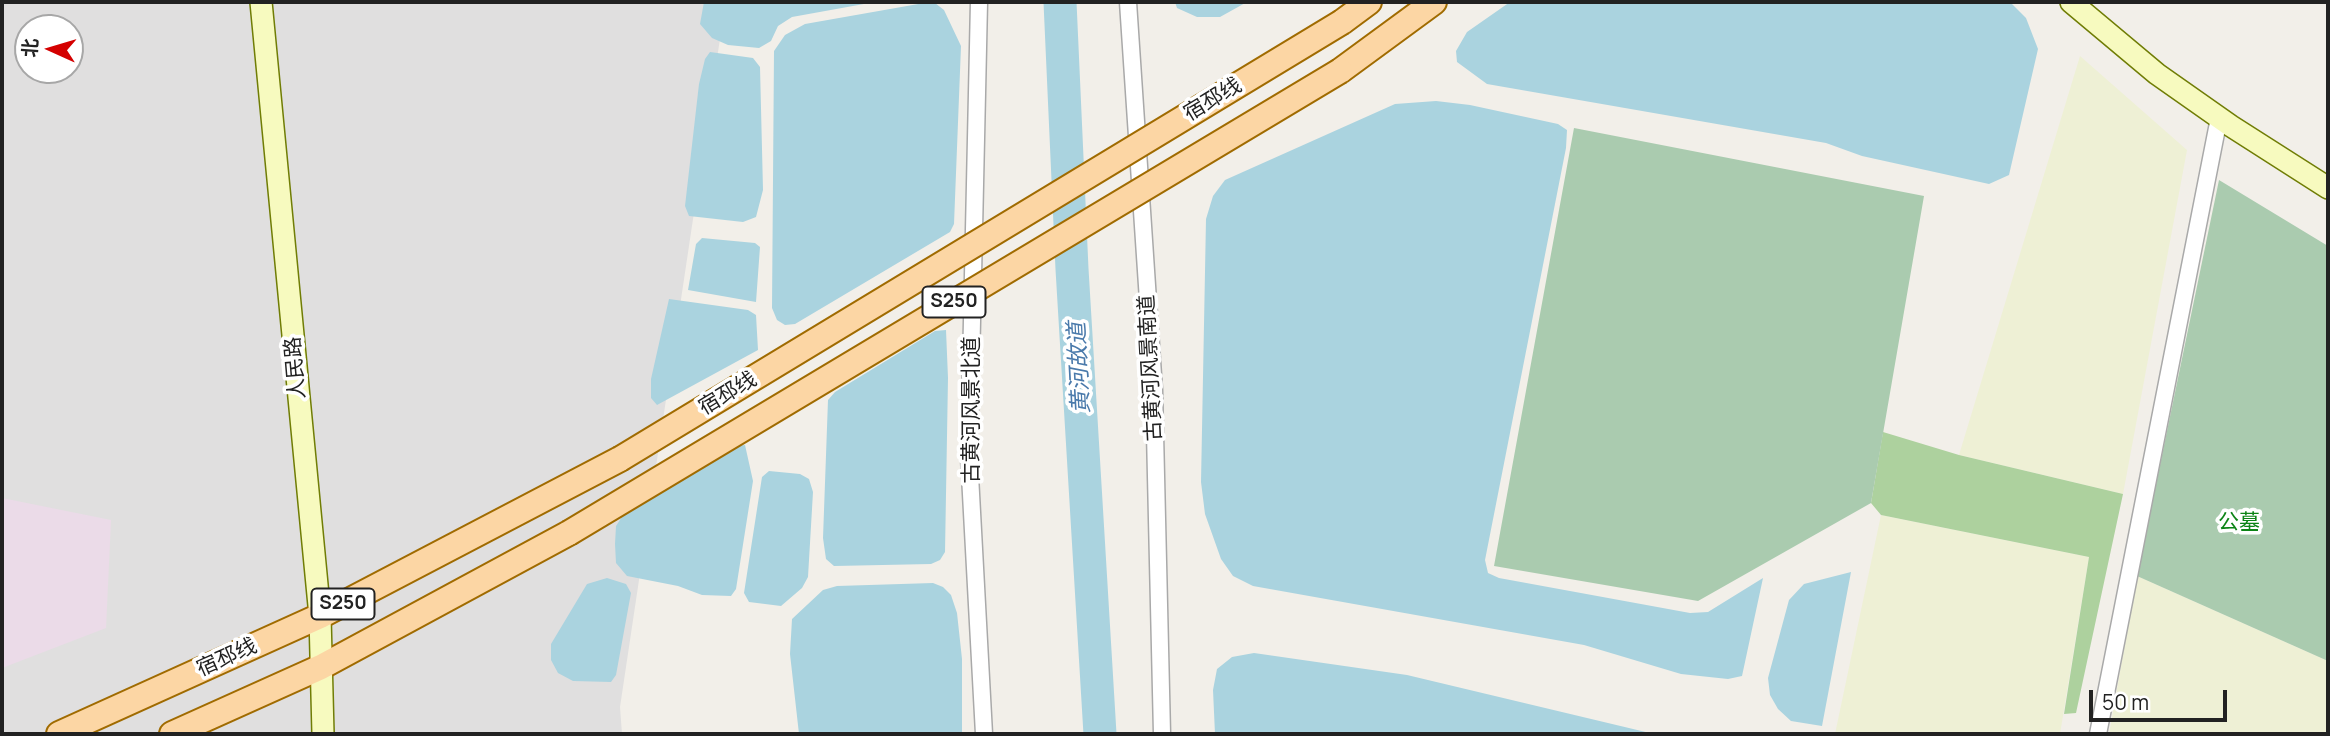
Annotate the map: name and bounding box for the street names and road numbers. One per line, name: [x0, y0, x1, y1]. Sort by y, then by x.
street label: 宿邳线: [1180, 73, 1246, 127]
road number: S250: [922, 286, 986, 318]
street label: 古黄河风景南道: [1135, 294, 1167, 442]
street label: 人民路: [281, 336, 311, 400]
street label: 古黄河风景北道: [959, 337, 985, 483]
street label: 宿邳线: [695, 367, 761, 421]
road number: S250: [312, 589, 374, 620]
street label: 宿邳线: [193, 634, 261, 682]

